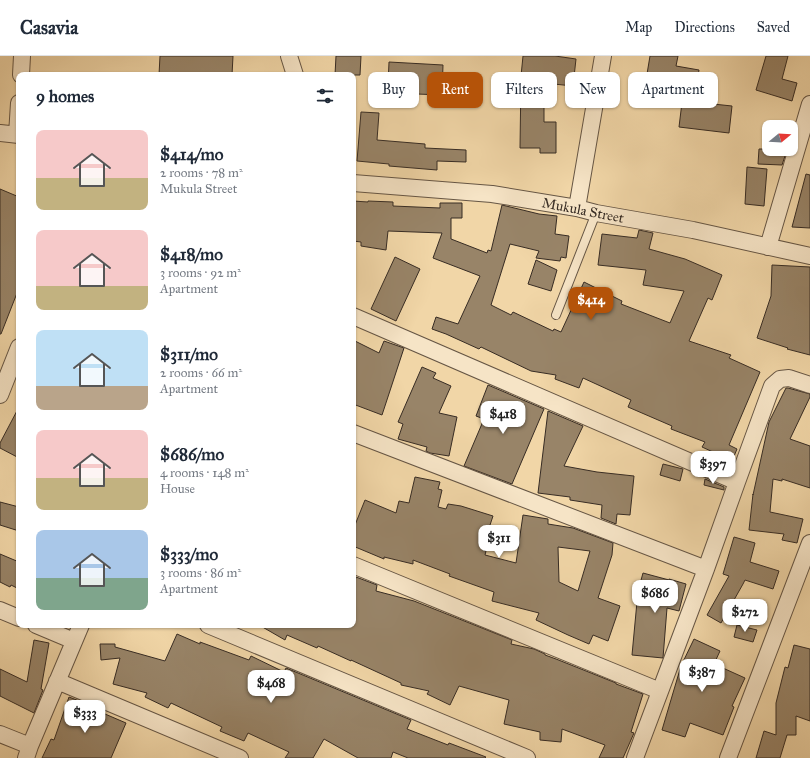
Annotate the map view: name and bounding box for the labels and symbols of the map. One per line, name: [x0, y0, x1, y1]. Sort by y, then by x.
north arrow: [762, 120, 798, 156]
street label: Mukula Street: [540, 194, 625, 227]
pin: $414: [567, 287, 615, 321]
pin: $418: [479, 401, 527, 435]
pin: $397: [689, 451, 737, 485]
pin: $311: [475, 525, 523, 559]
pin: $686: [631, 580, 679, 614]
pin: $272: [721, 599, 769, 633]
pin: $387: [678, 659, 726, 693]
pin: $468: [247, 670, 295, 704]
pin: $333: [61, 700, 109, 734]

